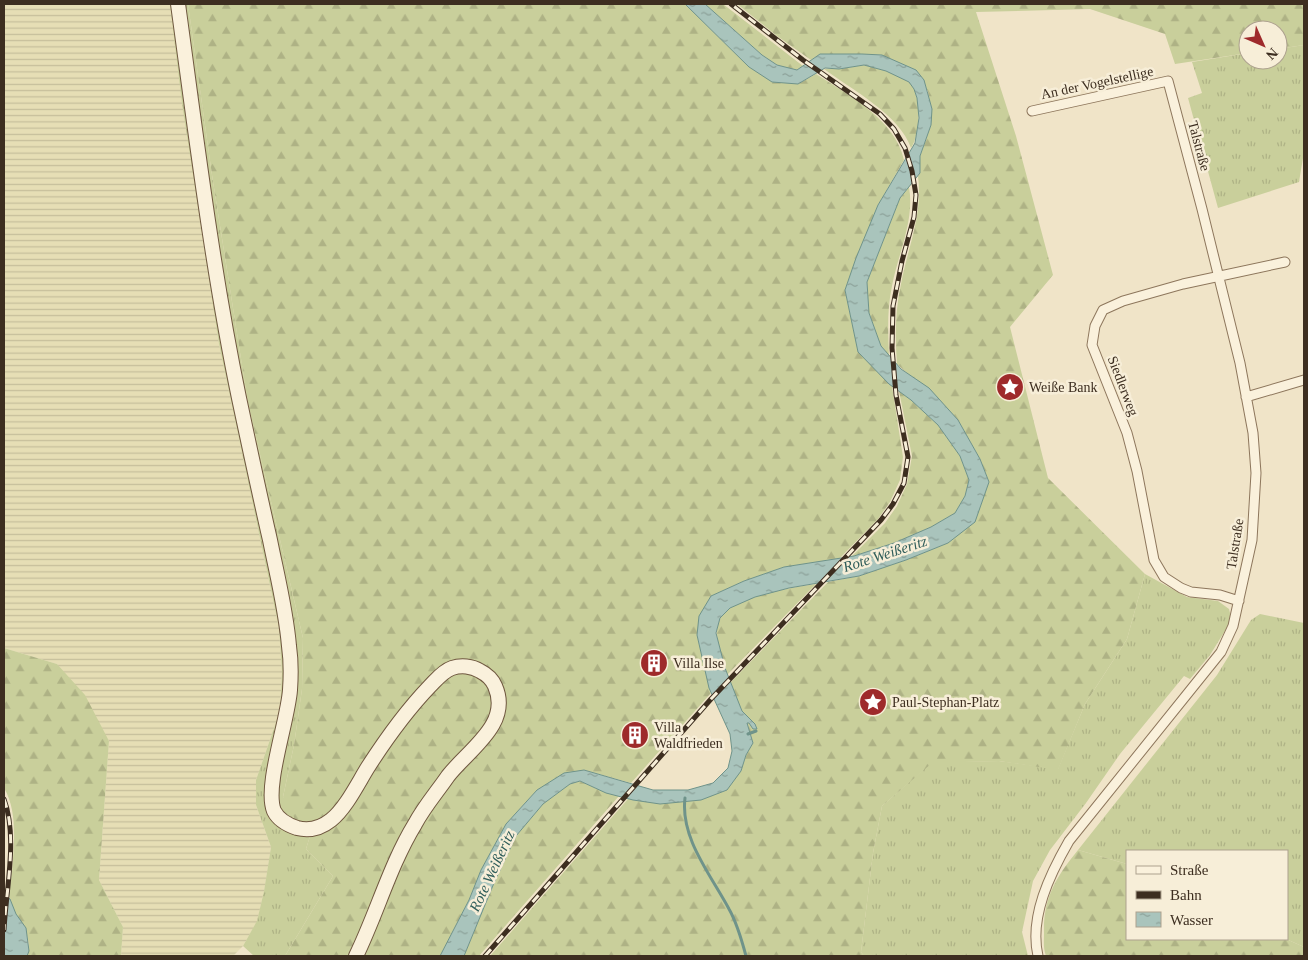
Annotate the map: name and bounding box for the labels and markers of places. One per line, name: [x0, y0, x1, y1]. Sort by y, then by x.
place icon: Weiße Bank: [995, 372, 1025, 402]
place label: Weiße Bank: [1029, 380, 1097, 395]
building icon: Villa Ilse: [639, 648, 669, 678]
place label: Villa Ilse: [673, 656, 724, 671]
place icon: Paul-Stephan-Platz: [858, 687, 888, 717]
place label: Paul-Stephan-Platz: [892, 695, 999, 710]
building icon: Villa Waldfrieden: [620, 720, 650, 750]
place label: Villa Waldfrieden: [654, 720, 723, 751]

